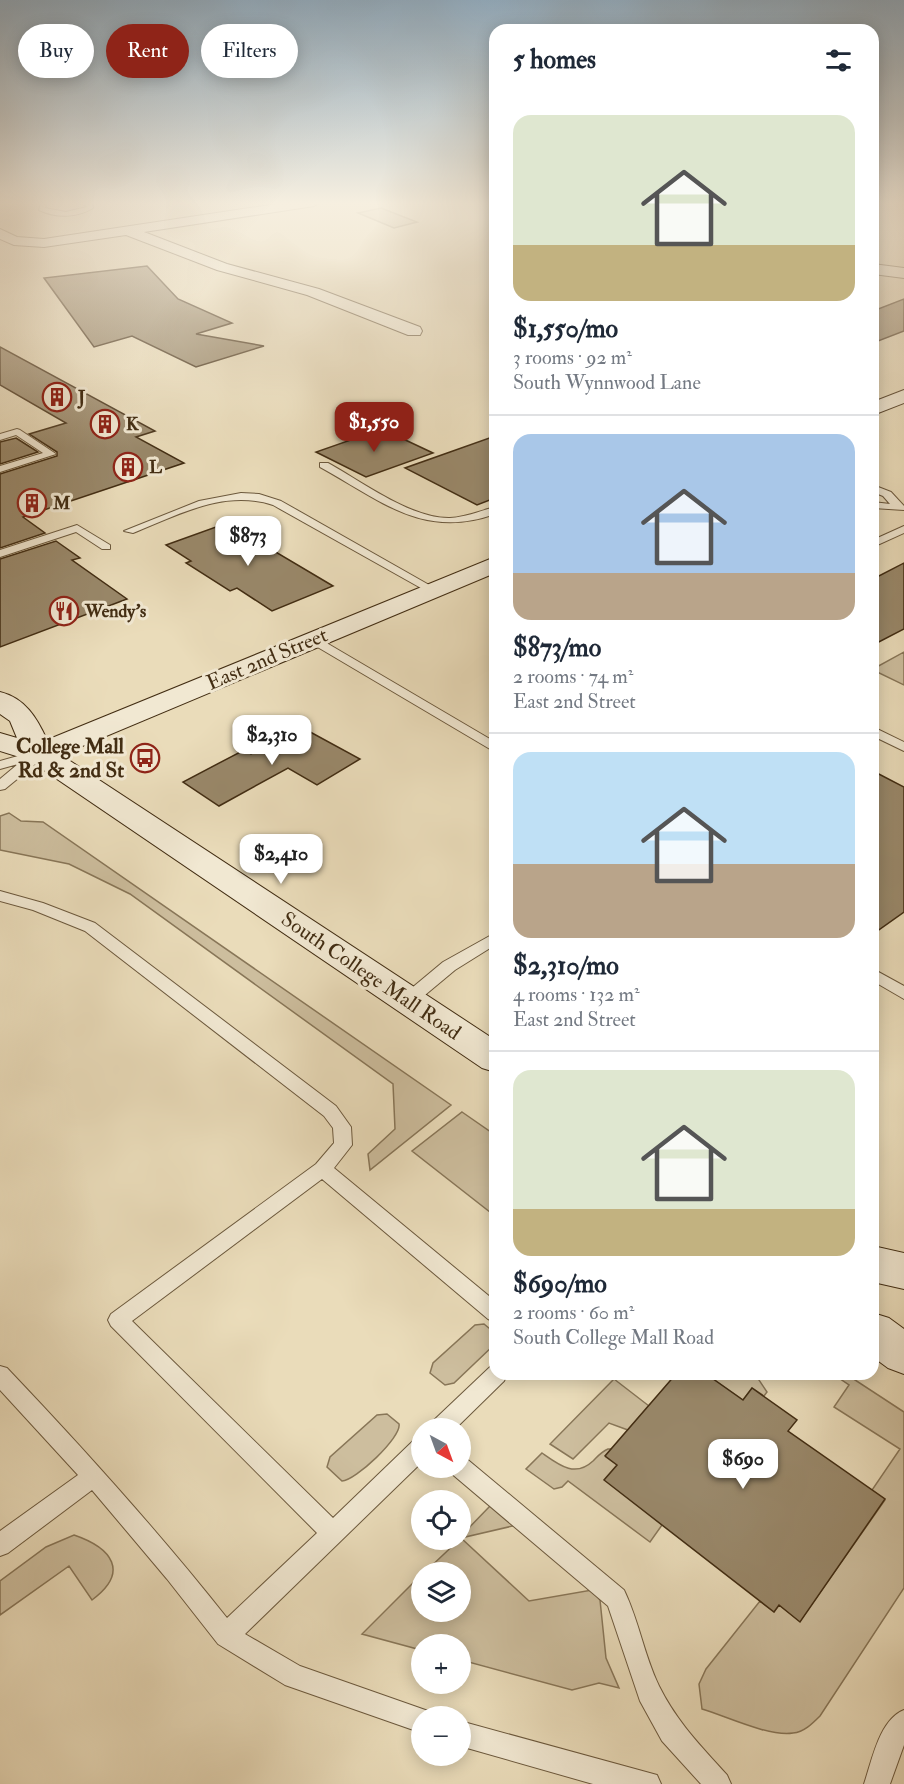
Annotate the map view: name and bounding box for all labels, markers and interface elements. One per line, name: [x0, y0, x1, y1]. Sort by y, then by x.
chip: Buy: [18, 24, 94, 78]
chip: Rent: [106, 24, 189, 78]
chip: Filters: [201, 24, 298, 78]
text: 5 homes: [513, 44, 596, 76]
icon: filters: [822, 44, 855, 77]
icon: home: [630, 154, 738, 262]
text: $1,550/mo: [513, 313, 618, 345]
text: 3 rooms · 92 m²: [513, 345, 632, 370]
text: South Wynnwood Lane: [513, 370, 701, 395]
building icon: J: [41, 381, 73, 413]
place label: J: [77, 386, 86, 409]
pin: $1,550: [325, 402, 423, 453]
building icon: K: [89, 408, 121, 440]
text: $1,550: [349, 409, 399, 434]
place label: K: [126, 413, 140, 436]
building icon: L: [112, 451, 144, 483]
place label: L: [149, 456, 163, 479]
icon: home: [630, 473, 738, 581]
building icon: M: [16, 487, 48, 519]
place label: M: [52, 492, 71, 515]
pin: $873: [212, 516, 284, 567]
text: $873: [229, 523, 267, 548]
restaurant icon: Wendy's: [48, 595, 80, 627]
place label: Wendy's: [84, 600, 146, 623]
street label: East 2nd Street: [202, 621, 332, 697]
text: $873/mo: [513, 632, 601, 664]
text: 2 rooms · 74 m²: [513, 664, 634, 689]
text: East 2nd Street: [513, 689, 636, 714]
pin: $2,310: [223, 715, 321, 766]
text: $2,310: [246, 722, 298, 747]
place label: College Mall Rd & 2nd St: [16, 733, 125, 784]
bus stop icon: College Mall Rd & 2nd St: [129, 742, 161, 774]
icon: home: [630, 791, 738, 899]
pin: $2,410: [232, 834, 330, 885]
text: $2,410: [254, 841, 308, 866]
street label: South College Mall Road: [276, 906, 467, 1047]
text: $2,310/mo: [513, 950, 619, 982]
text: 4 rooms · 132 m²: [513, 982, 640, 1007]
text: East 2nd Street: [513, 1007, 636, 1032]
icon: home: [630, 1109, 738, 1217]
text: $690/mo: [513, 1268, 607, 1300]
text: 2 rooms · 60 m²: [513, 1300, 634, 1325]
text: South College Mall Road: [513, 1325, 714, 1350]
north arrow: [411, 1418, 471, 1478]
map controls: [411, 1418, 471, 1766]
pin: $690: [707, 1439, 779, 1490]
text: $690: [722, 1446, 764, 1471]
button: locate: [411, 1490, 471, 1550]
button: layers: [411, 1562, 471, 1622]
button: +: [411, 1634, 471, 1694]
button: −: [411, 1706, 471, 1766]

